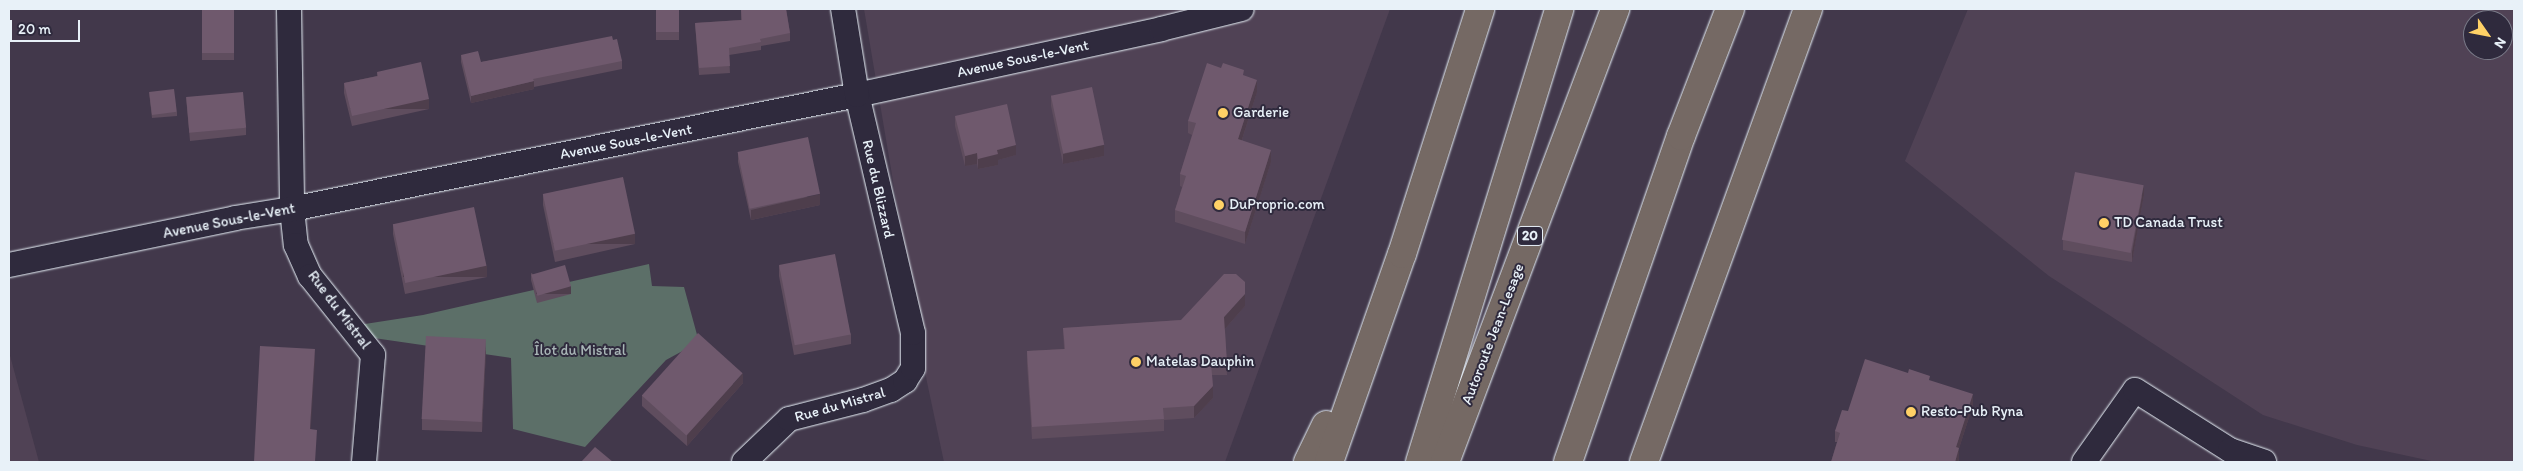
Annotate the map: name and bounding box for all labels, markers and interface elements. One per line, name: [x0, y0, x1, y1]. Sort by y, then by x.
scale bar: [12, 10, 82, 42]
north arrow: [2463, 10, 2513, 60]
text: 20 m: [18, 20, 51, 38]
text: N: [2490, 34, 2510, 51]
street label: Avenue Sous-le-Vent: [955, 36, 1091, 82]
place label: Garderie: [1233, 104, 1289, 122]
marker: Garderie: [1217, 107, 1229, 119]
street label: Avenue Sous-le-Vent: [558, 120, 694, 164]
street label: Rue du Blizzard: [858, 138, 898, 240]
place label: DuProprio.com: [1229, 196, 1325, 214]
street label: Avenue Sous-le-Vent: [161, 199, 297, 243]
marker: DuProprio.com: [1213, 199, 1225, 211]
place label: TD Canada Trust: [2114, 214, 2222, 232]
marker: TD Canada Trust: [2098, 217, 2110, 229]
road number: 20: [1516, 225, 1544, 248]
street label: Autoroute Jean-Lesage: [1458, 261, 1528, 407]
street label: Rue du Mistral: [304, 267, 374, 353]
park label: Îlot du Mistral: [534, 342, 626, 360]
place label: Matelas Dauphin: [1146, 353, 1254, 371]
marker: Matelas Dauphin: [1130, 356, 1142, 368]
street label: Rue du Mistral: [793, 383, 887, 427]
place label: Resto-Pub Ryna: [1921, 403, 2023, 421]
marker: Resto-Pub Ryna: [1905, 406, 1917, 418]

